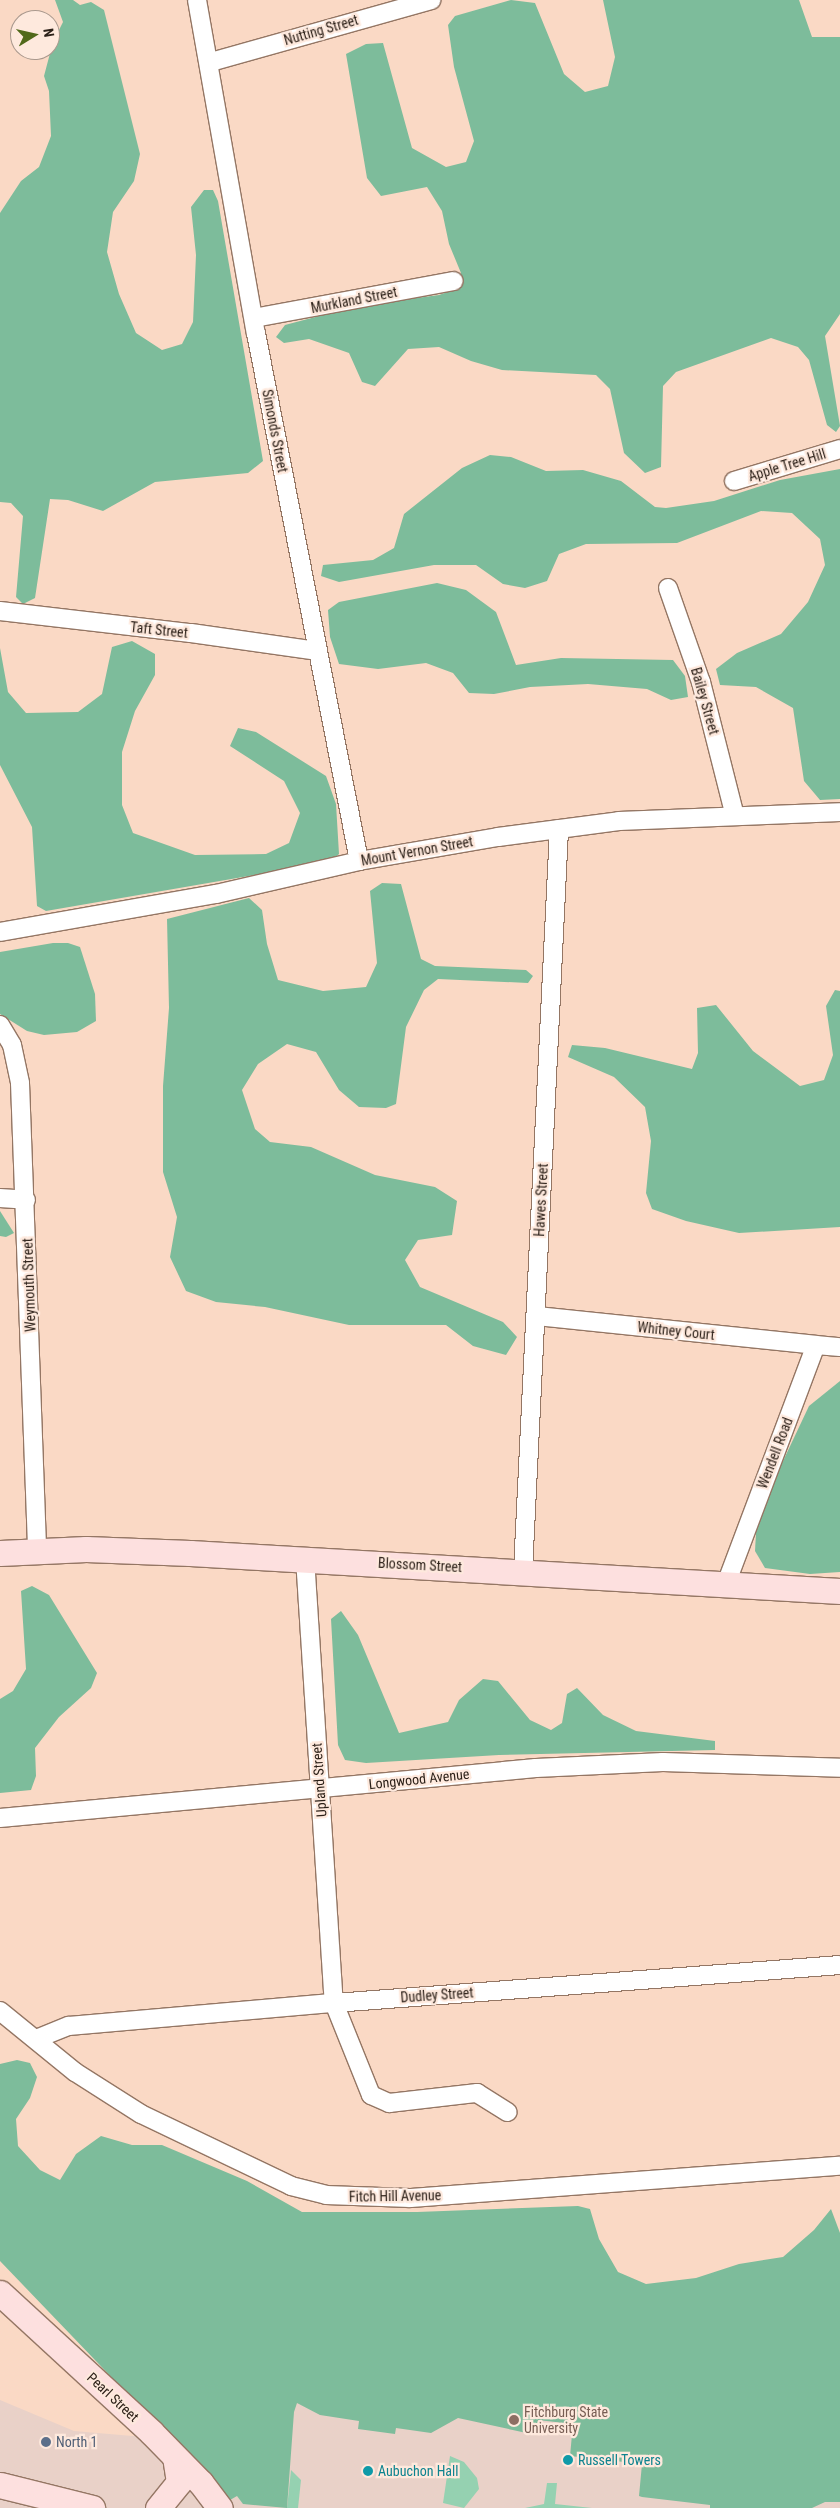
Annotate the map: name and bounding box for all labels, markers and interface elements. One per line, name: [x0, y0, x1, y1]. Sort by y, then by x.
north arrow: [10, 10, 60, 60]
street label: Nutting Street: [282, 11, 360, 49]
text: N: [40, 27, 57, 38]
street label: Murkland Street: [309, 283, 399, 317]
street label: Simonds Street: [259, 388, 291, 474]
street label: Apple Tree Hill: [746, 445, 828, 485]
street label: Taft Street: [129, 619, 189, 641]
street label: Bailey Street: [687, 665, 723, 737]
street label: Mount Vernon Street: [360, 833, 474, 869]
street label: Hawes Street: [531, 1163, 551, 1237]
street label: Weymouth Street: [19, 1238, 39, 1332]
street label: Whitney Court: [637, 1319, 715, 1343]
street label: Wendell Road: [754, 1415, 796, 1491]
street label: Blossom Street: [377, 1554, 463, 1576]
street label: Upland Street: [308, 1742, 330, 1818]
street label: Longwood Avenue: [368, 1765, 470, 1793]
street label: Dudley Street: [400, 1984, 474, 2006]
street label: Fitch Hill Avenue: [349, 2187, 441, 2205]
street label: Pearl Street: [84, 2369, 142, 2425]
place label: Fitchburg State University: [524, 2404, 608, 2436]
marker: Fitchburg State University: [508, 2414, 520, 2426]
place label: North 1: [56, 2434, 97, 2450]
marker: North 1: [40, 2436, 52, 2448]
place label: Russell Towers: [578, 2452, 661, 2468]
marker: Russell Towers: [562, 2454, 574, 2466]
place label: Aubuchon Hall: [378, 2463, 458, 2479]
marker: Aubuchon Hall: [362, 2465, 374, 2477]

